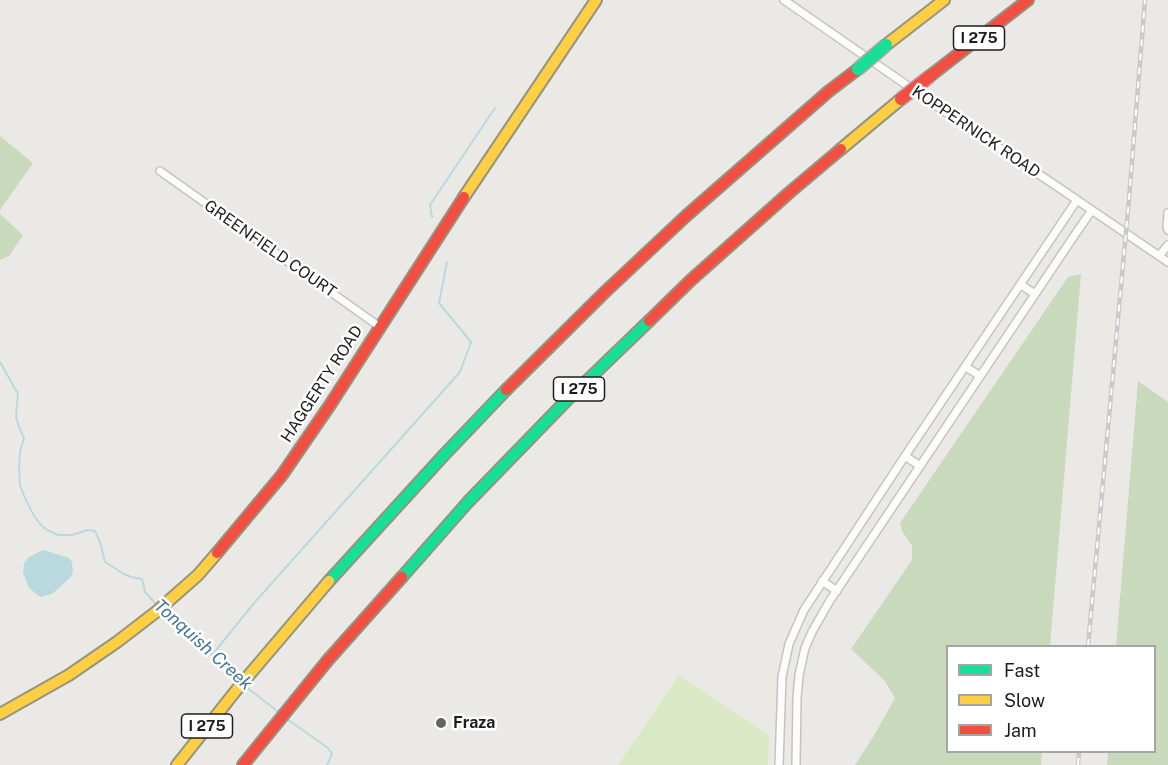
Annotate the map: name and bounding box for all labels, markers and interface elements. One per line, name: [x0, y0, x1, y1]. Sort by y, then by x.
road number: I 275: [954, 26, 1004, 50]
street label: KOPPERNICK ROAD: [908, 82, 1044, 182]
street label: GREENFIELD COURT: [200, 196, 340, 302]
street label: HAGGERTY ROAD: [277, 322, 367, 446]
road number: I 275: [554, 377, 604, 401]
water label: Tonquish Creek: [149, 595, 257, 695]
legend: [946, 645, 1156, 753]
text: Fast: [1004, 660, 1040, 681]
text: Slow: [1004, 690, 1045, 711]
place label: Fraza: [453, 713, 495, 733]
road number: I 275: [182, 714, 232, 738]
marker: Fraza: [434, 716, 448, 730]
text: Jam: [1004, 720, 1037, 741]

